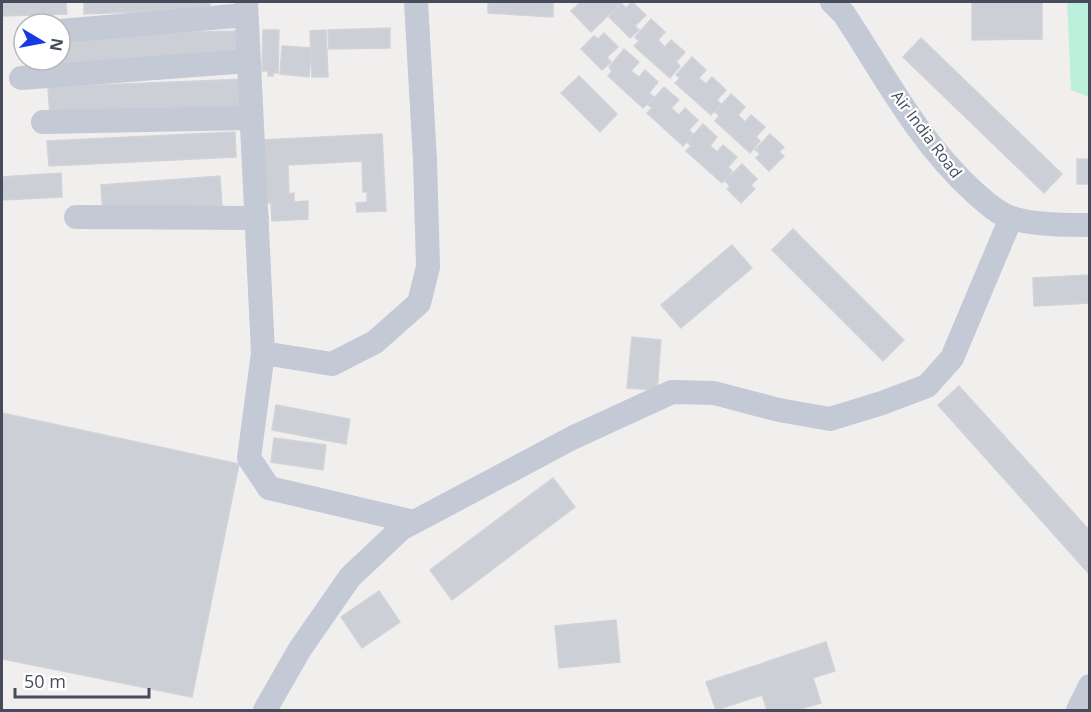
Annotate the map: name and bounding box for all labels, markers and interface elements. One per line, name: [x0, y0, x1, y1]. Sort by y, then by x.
north arrow: [12, 12, 72, 72]
text: N: [45, 36, 69, 53]
street label: Air India Road: [887, 86, 967, 182]
scale bar: [15, 661, 148, 699]
text: 50 m: [24, 669, 66, 693]

